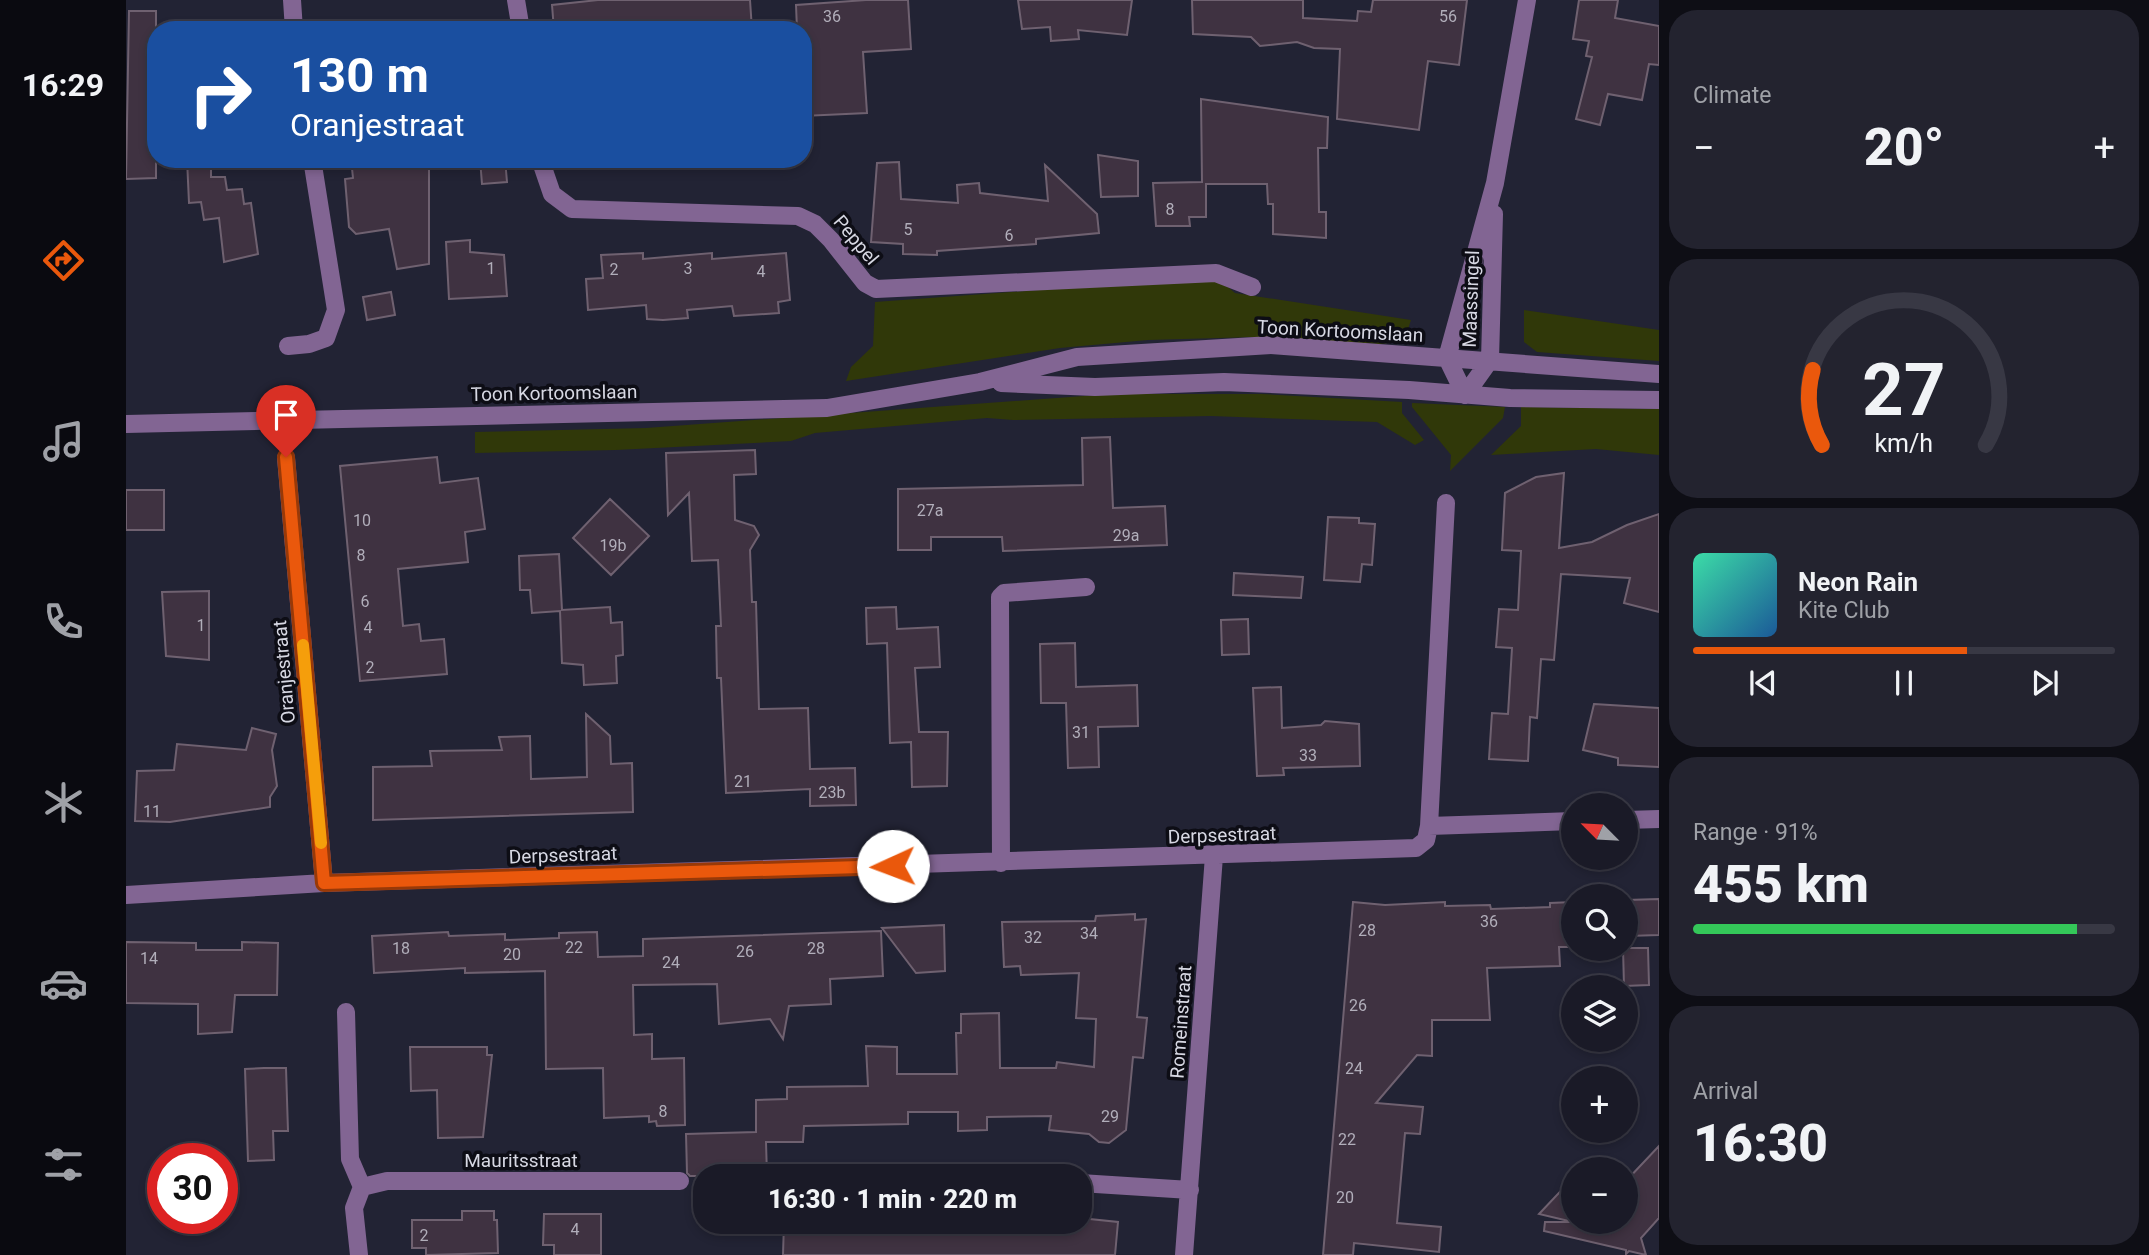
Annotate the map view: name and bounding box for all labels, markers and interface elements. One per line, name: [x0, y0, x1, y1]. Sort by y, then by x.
house number: 36: [823, 7, 841, 26]
house number: 56: [1439, 7, 1457, 26]
text: 130 m: [290, 47, 429, 104]
icon: right: [175, 49, 266, 140]
text: 16:29: [22, 66, 104, 104]
text: Climate: [1693, 82, 1772, 109]
text: Oranjestraat: [290, 106, 464, 144]
text: 20°: [1864, 117, 1944, 178]
text: −: [1693, 126, 1715, 170]
text: +: [2093, 126, 2115, 170]
house number: 8: [1166, 200, 1175, 219]
street label: Peppel: [829, 210, 883, 270]
house number: 5: [904, 220, 913, 239]
house number: 6: [1005, 226, 1014, 245]
icon: directions: [39, 236, 88, 285]
street label: Maassingel: [1458, 250, 1484, 348]
house number: 1: [487, 259, 496, 278]
house number: 3: [684, 259, 693, 278]
house number: 2: [610, 260, 619, 279]
house number: 4: [757, 262, 766, 281]
street label: Toon Kortoomslaan: [1256, 315, 1424, 347]
text: 27: [1862, 347, 1946, 433]
street label: Toon Kortoomslaan: [470, 380, 638, 406]
pin: [256, 385, 316, 457]
icon: arrive: [267, 396, 305, 434]
icon: music: [39, 417, 88, 466]
text: km/h: [1875, 428, 1933, 457]
house number: 27a: [917, 501, 943, 520]
house number: 10: [353, 511, 371, 530]
house number: 29a: [1113, 526, 1139, 545]
house number: 19b: [600, 536, 627, 555]
house number: 8: [357, 546, 366, 565]
text: Neon Rain: [1798, 567, 1918, 597]
house number: 6: [361, 592, 370, 611]
icon: phone: [39, 597, 88, 646]
text: Kite Club: [1798, 597, 1890, 624]
house number: 1: [197, 616, 206, 635]
house number: 4: [364, 618, 373, 637]
street label: Oranjestraat: [268, 619, 300, 725]
house number: 2: [366, 658, 375, 677]
icon: previous: [1744, 664, 1782, 702]
icon: pause: [1885, 664, 1923, 702]
icon: next: [2026, 664, 2064, 702]
house number: 31: [1072, 723, 1090, 742]
house number: 33: [1299, 746, 1317, 765]
house number: 21: [734, 772, 752, 791]
icon: climate: [39, 778, 88, 827]
house number: 23b: [819, 783, 846, 802]
north arrow: [1561, 793, 1638, 870]
map controls: [1561, 793, 1638, 1234]
house number: 11: [143, 802, 161, 821]
text: Range · 91%: [1693, 819, 1818, 846]
street label: Derpsestraat: [1167, 822, 1277, 848]
position arrow: [856, 829, 930, 903]
street label: Derpsestraat: [508, 842, 618, 868]
text: 455 km: [1693, 854, 1869, 915]
button: search: [1561, 884, 1638, 961]
house number: 36: [1480, 912, 1498, 931]
house number: 28: [1358, 921, 1376, 940]
house number: 34: [1080, 924, 1098, 943]
house number: 32: [1024, 928, 1042, 947]
house number: 22: [565, 938, 583, 957]
house number: 18: [392, 939, 410, 958]
house number: 28: [807, 939, 825, 958]
house number: 26: [736, 942, 754, 961]
house number: 20: [503, 945, 521, 964]
house number: 14: [140, 949, 158, 968]
house number: 24: [662, 953, 680, 972]
icon: car: [39, 959, 88, 1008]
street label: Romeinstraat: [1166, 965, 1196, 1079]
button: layers: [1561, 975, 1638, 1052]
house number: 26: [1349, 996, 1367, 1015]
house number: 24: [1345, 1059, 1363, 1078]
button: +: [1561, 1066, 1638, 1143]
text: Arrival: [1693, 1078, 1758, 1105]
house number: 8: [659, 1102, 668, 1121]
house number: 29: [1101, 1107, 1119, 1126]
text: 16:30: [1693, 1113, 1828, 1174]
house number: 22: [1338, 1130, 1356, 1149]
icon: filters: [39, 1140, 88, 1189]
speed limit sign: 30: [147, 1143, 238, 1234]
street label: Mauritsstraat: [464, 1149, 578, 1172]
button: −: [1561, 1157, 1638, 1234]
text: 16:30 · 1 min · 220 m: [768, 1184, 1017, 1214]
house number: 20: [1336, 1188, 1354, 1207]
house number: 4: [571, 1220, 580, 1239]
house number: 2: [420, 1226, 429, 1245]

